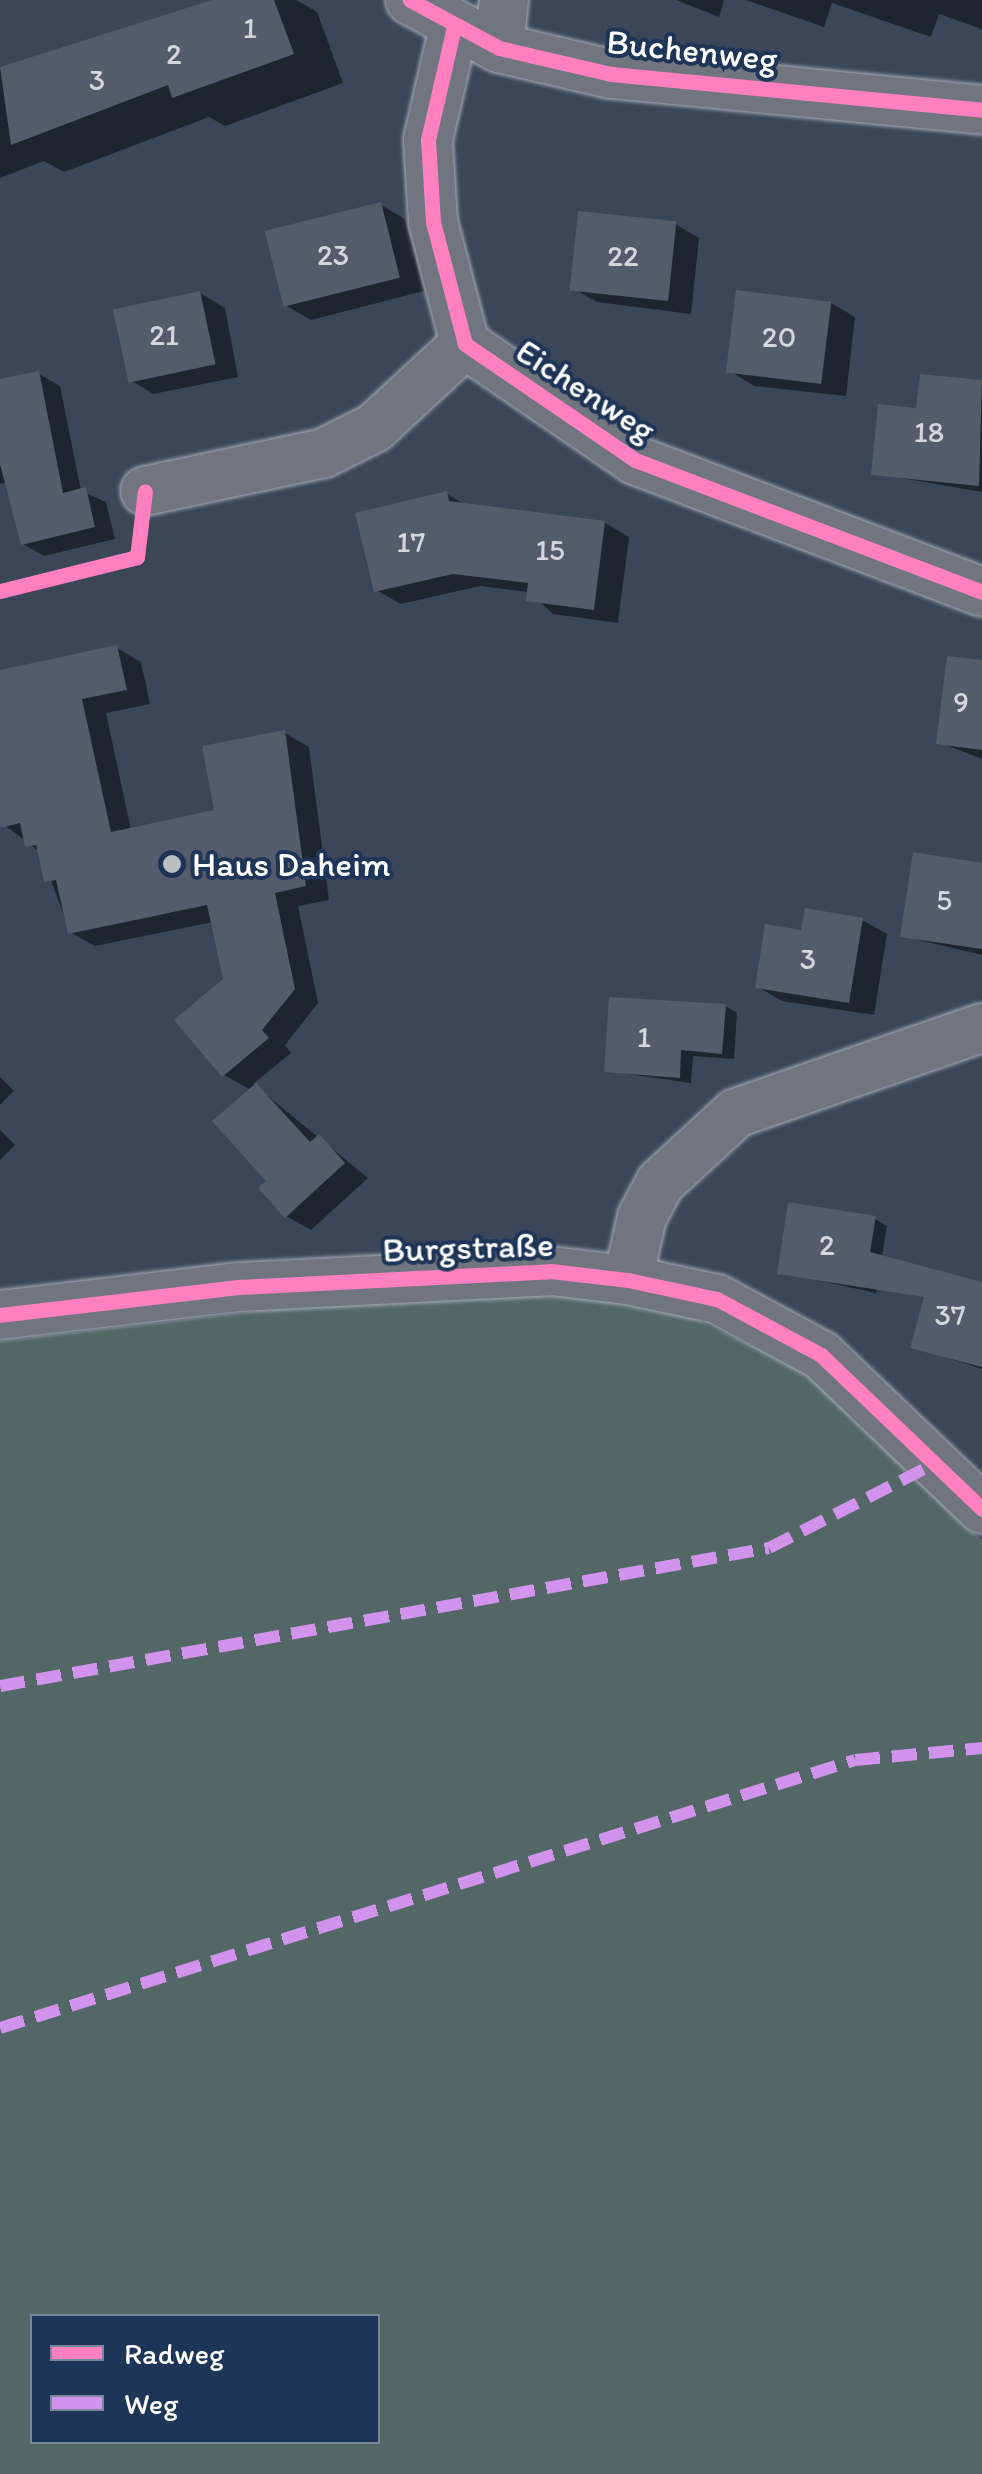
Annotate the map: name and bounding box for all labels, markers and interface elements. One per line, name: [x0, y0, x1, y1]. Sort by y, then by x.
house number: 1: [243, 10, 257, 46]
street label: Buchenweg: [605, 20, 779, 80]
house number: 2: [166, 36, 182, 72]
house number: 3: [89, 62, 105, 98]
house number: 23: [317, 237, 349, 273]
house number: 22: [607, 238, 639, 274]
house number: 21: [149, 317, 179, 353]
house number: 20: [762, 319, 796, 355]
street label: Eichenweg: [509, 329, 663, 451]
house number: 18: [914, 414, 944, 450]
house number: 17: [397, 524, 425, 560]
house number: 15: [535, 532, 565, 568]
house number: 9: [953, 684, 969, 720]
place label: Haus Daheim: [192, 843, 391, 885]
marker: Haus Daheim: [161, 853, 183, 875]
house number: 5: [936, 882, 952, 918]
house number: 3: [800, 941, 816, 977]
house number: 1: [637, 1019, 651, 1055]
street label: Burgstraße: [382, 1223, 554, 1271]
house number: 2: [819, 1227, 835, 1263]
house number: 37: [934, 1297, 966, 1333]
legend: [30, 2314, 380, 2444]
text: Radweg: [124, 2335, 224, 2372]
text: Weg: [124, 2385, 178, 2422]

